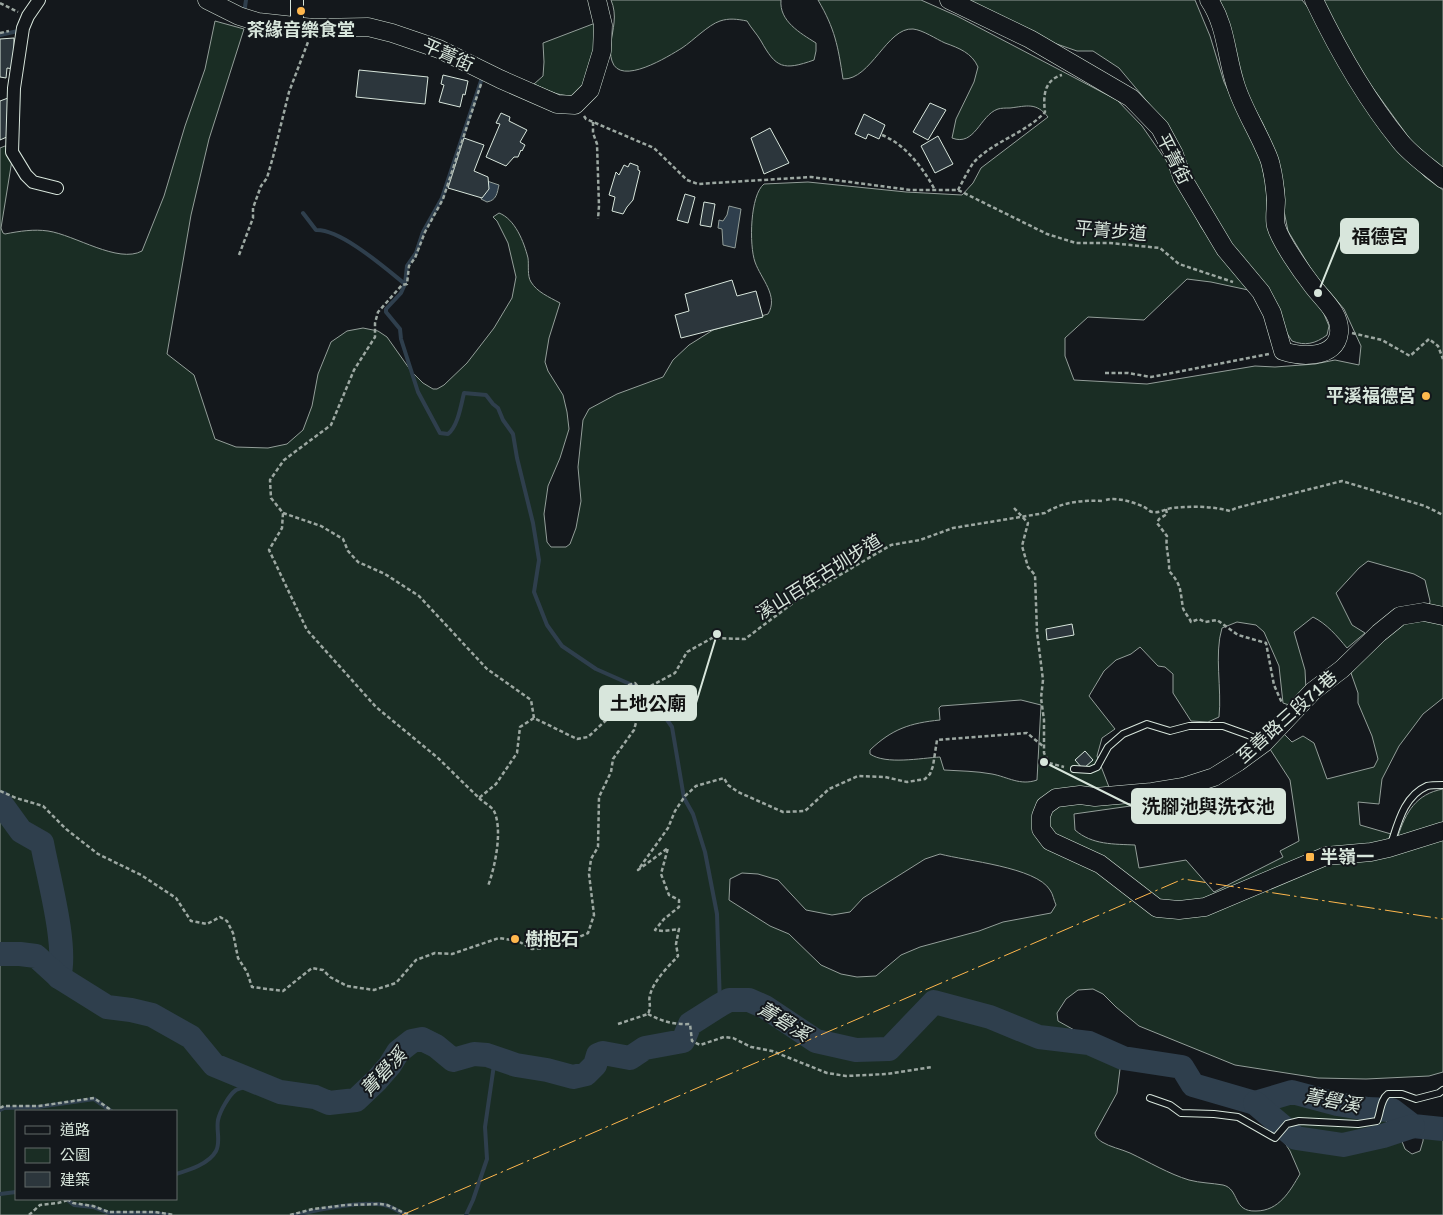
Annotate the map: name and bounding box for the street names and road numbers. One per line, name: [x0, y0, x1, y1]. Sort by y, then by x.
street label: 平菁街: [419, 34, 477, 76]
street label: 平菁街: [1152, 130, 1196, 188]
street label: 平菁步道: [1074, 217, 1148, 245]
street label: 溪山百年古圳步道: [752, 530, 886, 624]
street label: 至善路三段71巷: [1232, 666, 1342, 768]

